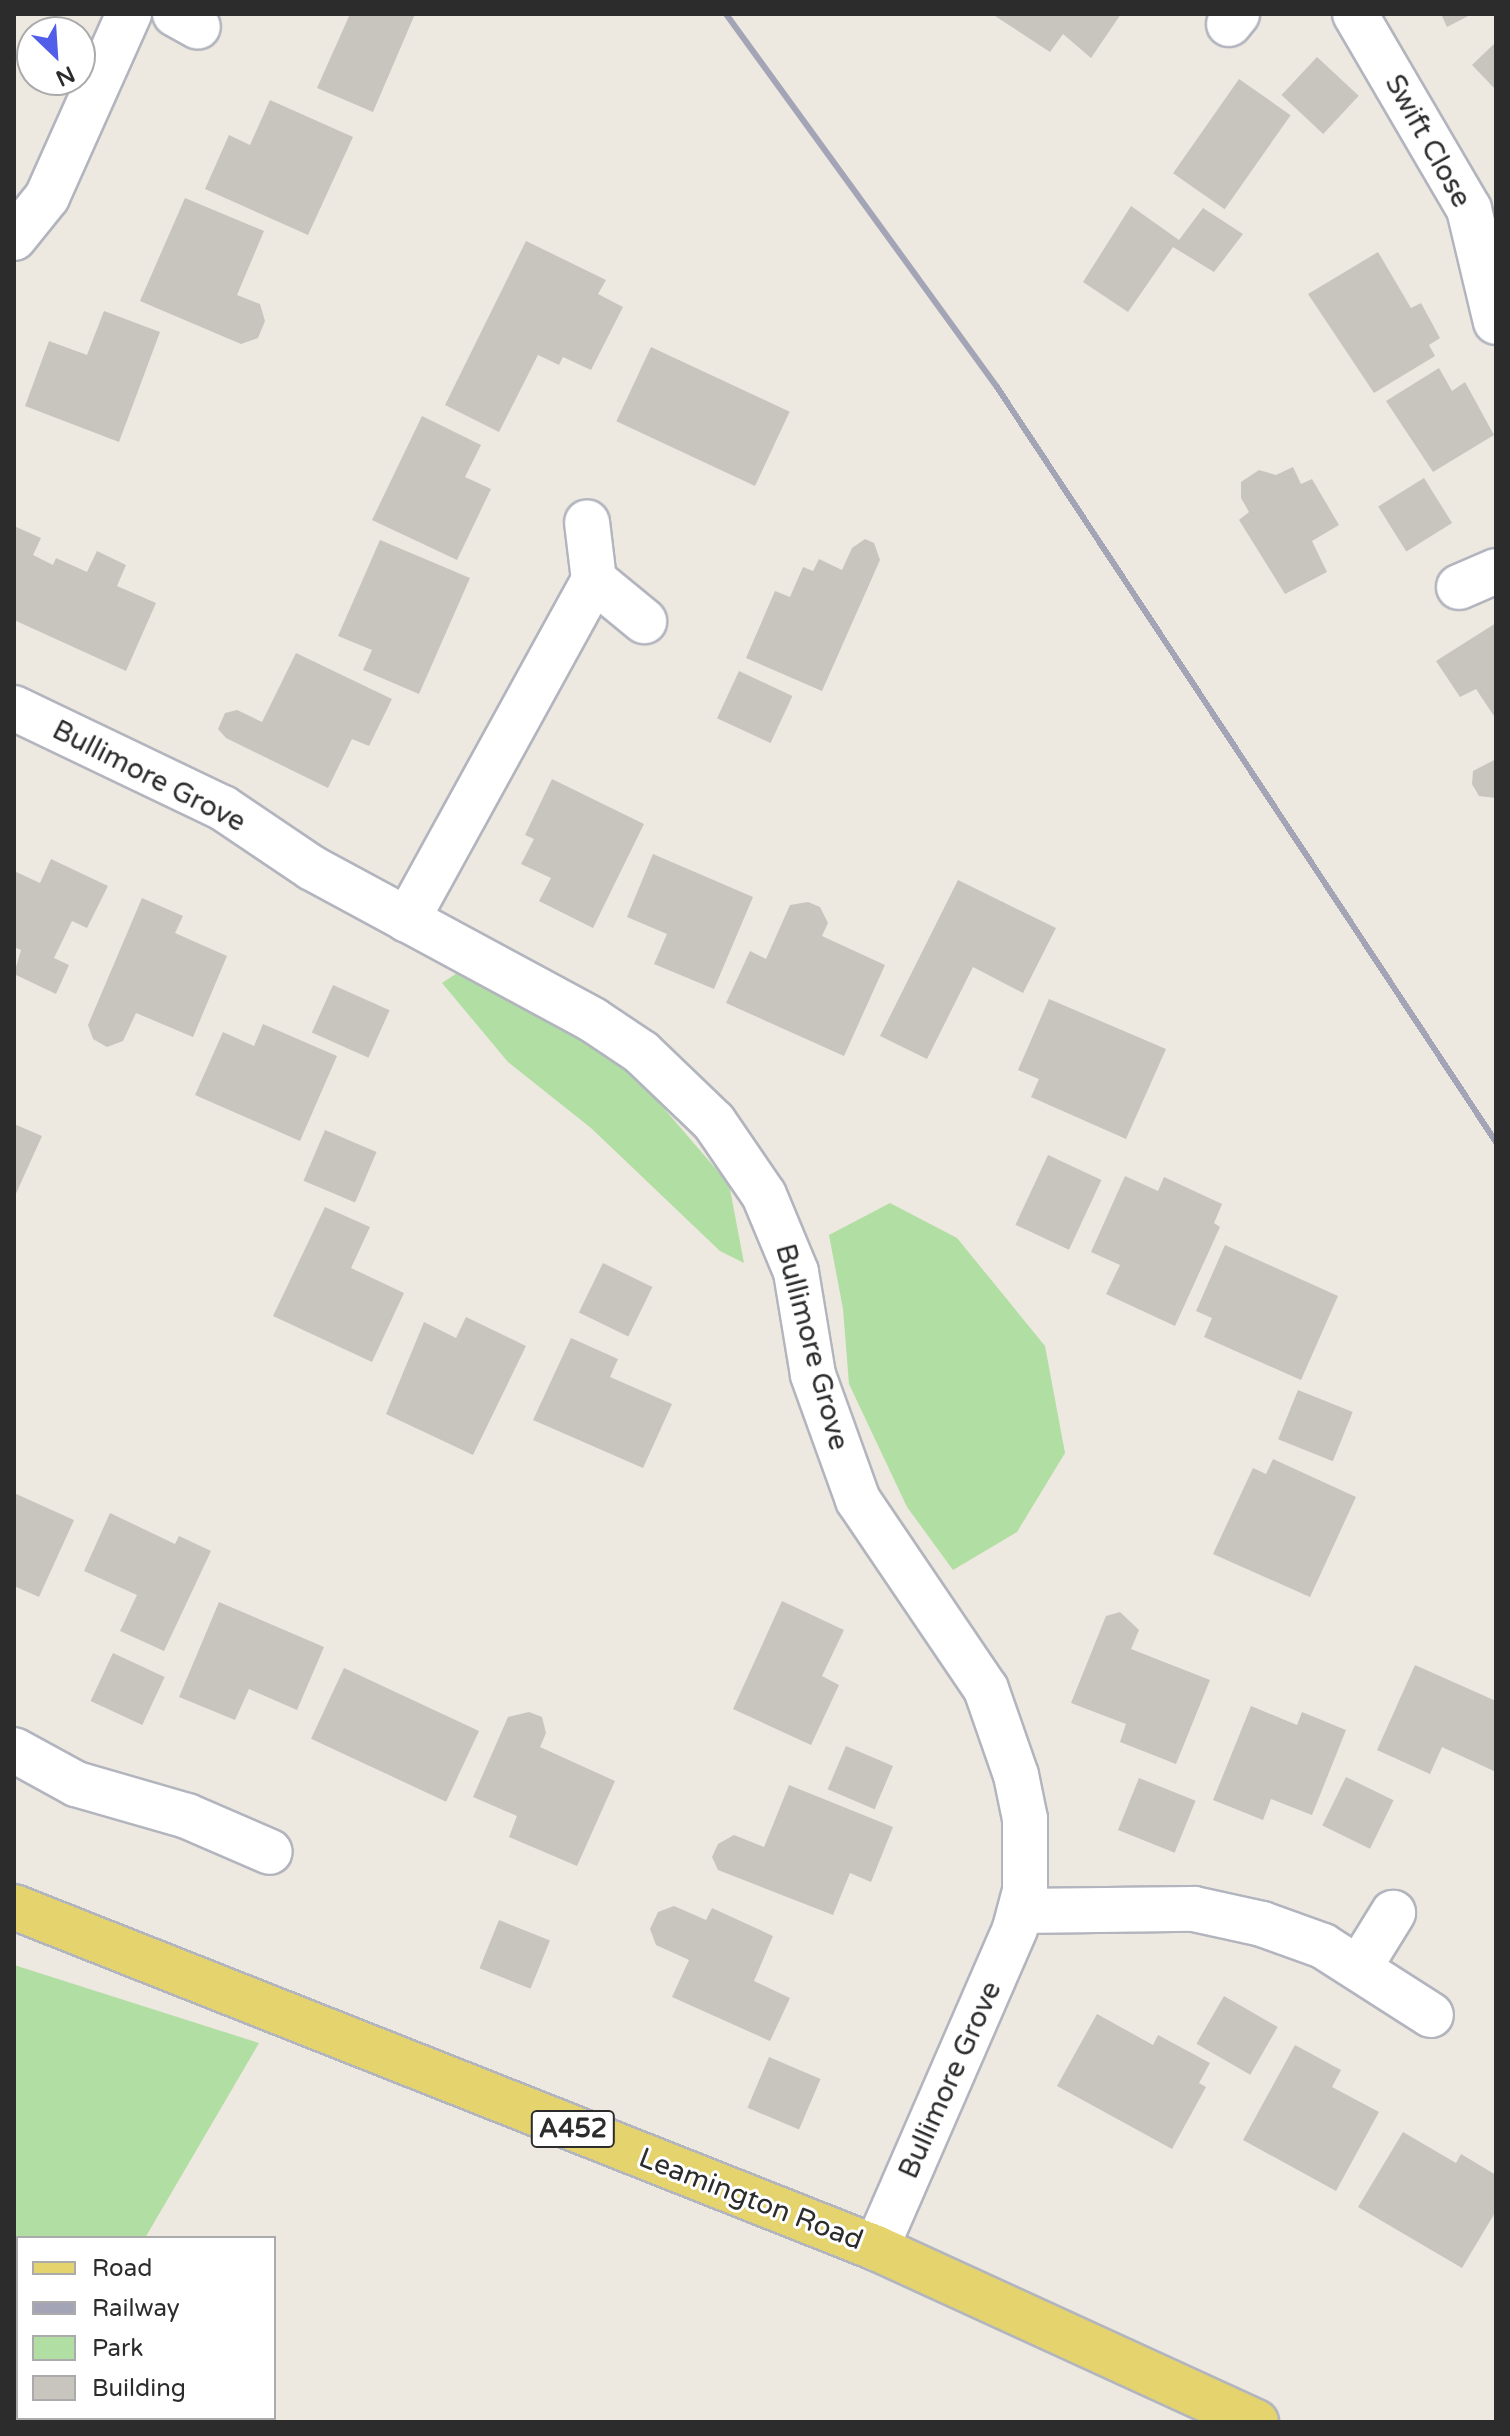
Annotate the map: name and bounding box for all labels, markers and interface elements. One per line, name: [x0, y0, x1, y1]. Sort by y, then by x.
north arrow: [16, 16, 96, 96]
text: N: [52, 60, 79, 91]
street label: Swift Close: [1378, 69, 1478, 213]
street label: Bullimore Grove: [47, 713, 251, 839]
street label: Bullimore Grove: [768, 1240, 856, 1454]
street label: Bullimore Grove: [892, 1976, 1008, 2184]
road number: A452: [529, 2107, 617, 2151]
street label: Leamington Road: [634, 2141, 868, 2257]
legend: [16, 2236, 276, 2420]
text: Road: [92, 2254, 152, 2283]
text: Railway: [92, 2294, 180, 2323]
text: Park: [92, 2334, 143, 2363]
text: Building: [92, 2374, 186, 2403]

